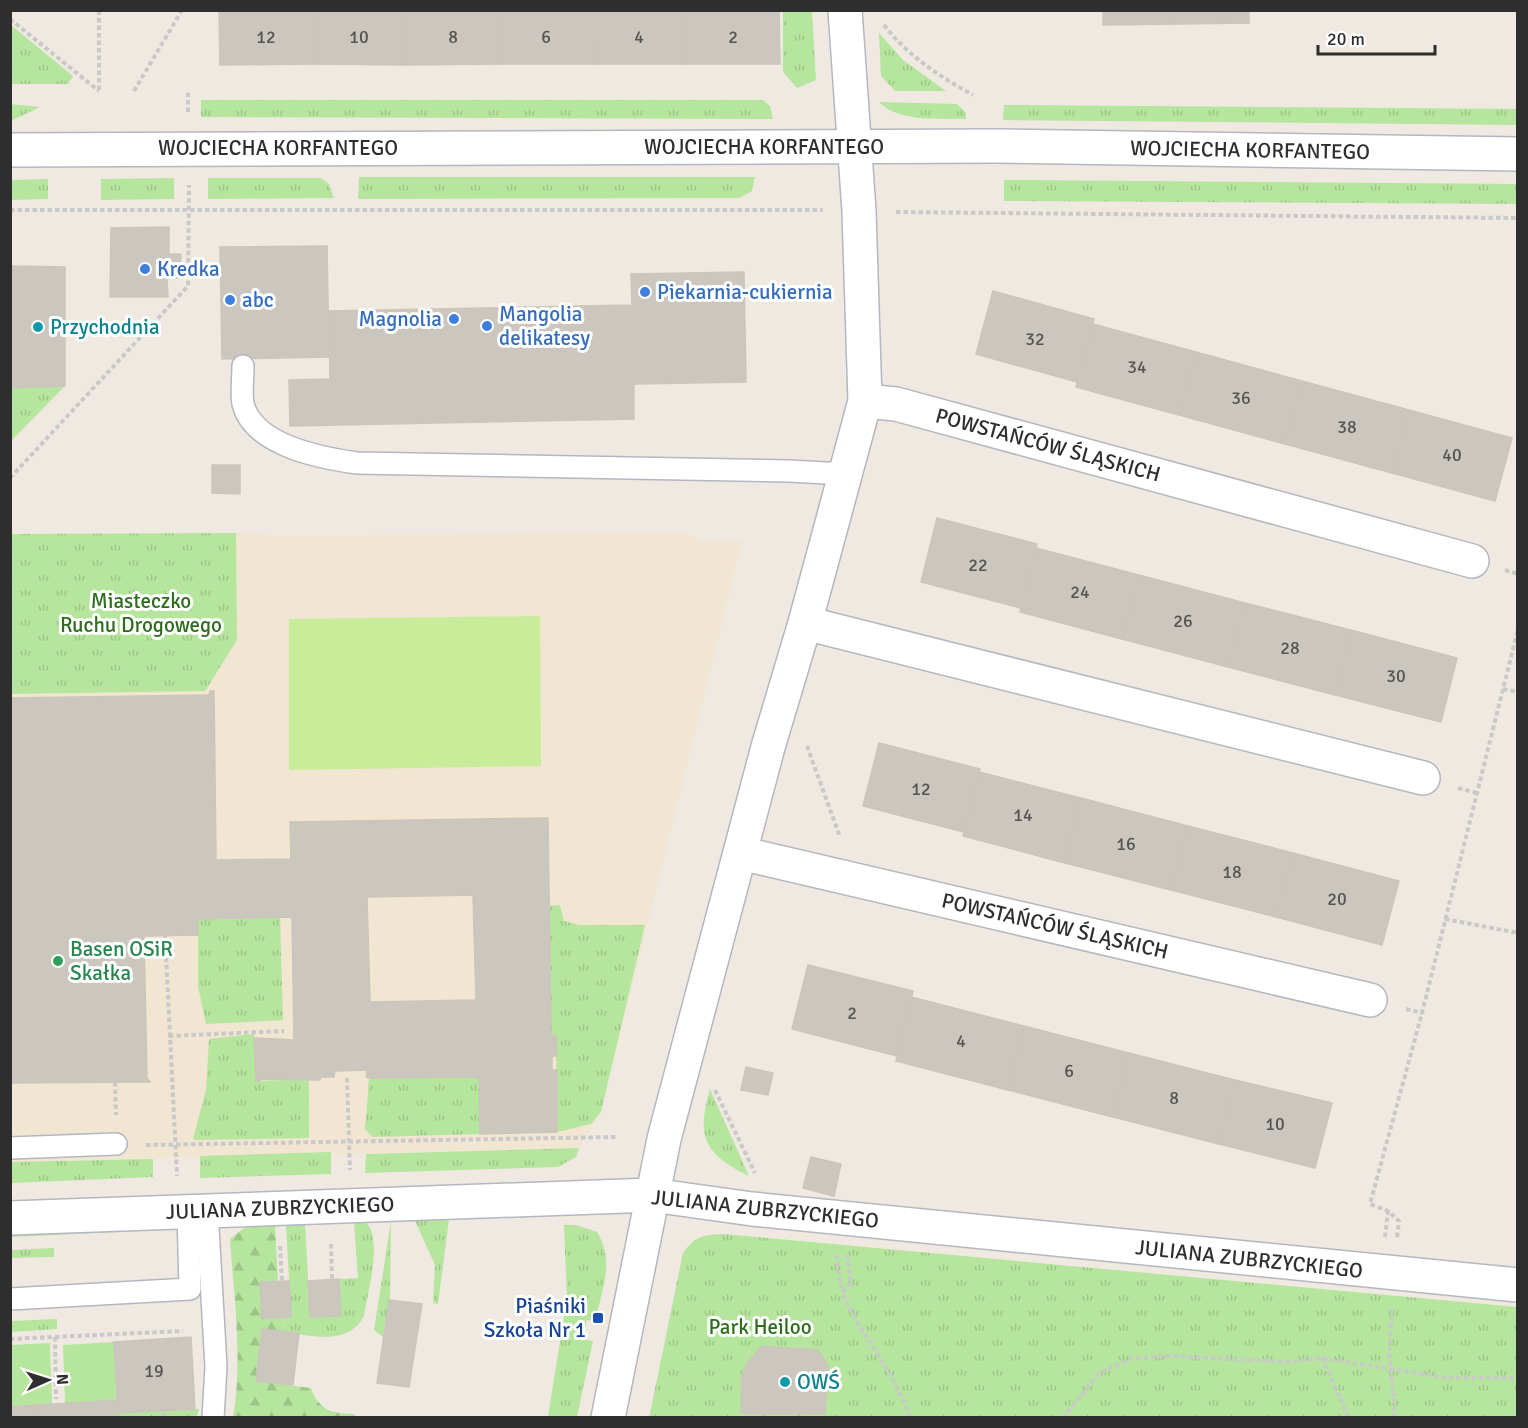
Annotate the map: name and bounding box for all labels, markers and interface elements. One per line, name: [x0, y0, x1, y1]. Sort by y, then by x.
scale bar: [1318, 18, 1435, 56]
house number: 12: [256, 26, 276, 48]
house number: 10: [349, 26, 369, 48]
house number: 8: [448, 26, 458, 48]
house number: 6: [541, 26, 551, 48]
house number: 4: [634, 26, 644, 48]
house number: 2: [728, 26, 738, 48]
text: 20 m: [1327, 28, 1365, 50]
street label: WOJCIECHA KORFANTEGO: [644, 134, 884, 160]
street label: WOJCIECHA KORFANTEGO: [158, 135, 398, 161]
street label: WOJCIECHA KORFANTEGO: [1130, 135, 1370, 165]
place label: Kredka: [157, 256, 220, 282]
marker: Kredka: [138, 262, 152, 276]
place label: Piekarnia-cukiernia: [657, 279, 833, 305]
marker: Piekarnia-cukiernia: [638, 285, 652, 299]
place label: abc: [242, 287, 274, 313]
marker: abc: [223, 293, 237, 307]
place label: Mangolia delikatesy: [499, 301, 590, 351]
place label: Magnolia: [359, 306, 442, 332]
marker: Magnolia: [447, 312, 461, 326]
place label: Przychodnia: [50, 314, 160, 340]
marker: Mangolia delikatesy: [480, 319, 494, 333]
marker: Przychodnia: [31, 320, 45, 334]
house number: 32: [1025, 328, 1045, 350]
house number: 34: [1127, 356, 1147, 378]
house number: 36: [1231, 387, 1251, 409]
street label: POWSTAŃCÓW ŚLĄSKICH: [933, 402, 1163, 488]
house number: 38: [1337, 416, 1357, 438]
house number: 40: [1442, 444, 1462, 466]
house number: 22: [968, 554, 988, 576]
house number: 24: [1070, 581, 1090, 603]
park label: Miasteczko Ruchu Drogowego: [60, 588, 222, 638]
house number: 26: [1173, 610, 1193, 632]
house number: 28: [1280, 637, 1300, 659]
house number: 30: [1386, 665, 1406, 687]
house number: 12: [911, 778, 931, 800]
house number: 14: [1013, 804, 1033, 826]
house number: 16: [1116, 833, 1136, 855]
house number: 18: [1222, 861, 1242, 883]
street label: POWSTAŃCÓW ŚLĄSKICH: [939, 887, 1171, 965]
house number: 20: [1327, 888, 1347, 910]
place label: Basen OSiR Skałka: [70, 936, 173, 986]
marker: Basen OSiR Skałka: [51, 954, 65, 968]
house number: 2: [847, 1002, 857, 1024]
house number: 4: [956, 1030, 966, 1052]
house number: 6: [1064, 1060, 1074, 1082]
house number: 8: [1169, 1087, 1179, 1109]
house number: 10: [1265, 1113, 1285, 1135]
street label: JULIANA ZUBRZYCKIEGO: [650, 1184, 880, 1234]
street label: JULIANA ZUBRZYCKIEGO: [165, 1191, 395, 1225]
street label: JULIANA ZUBRZYCKIEGO: [1134, 1234, 1364, 1284]
place label: Piaśniki Szkoła Nr 1: [484, 1293, 586, 1343]
marker: Piaśniki Szkoła Nr 1: [591, 1311, 605, 1325]
park label: Park Heiloo: [708, 1314, 812, 1340]
north arrow: [18, 1350, 78, 1410]
house number: 19: [144, 1360, 164, 1382]
place label: OWŚ: [797, 1369, 840, 1395]
text: N: [52, 1373, 72, 1385]
marker: OWŚ: [778, 1375, 792, 1389]

